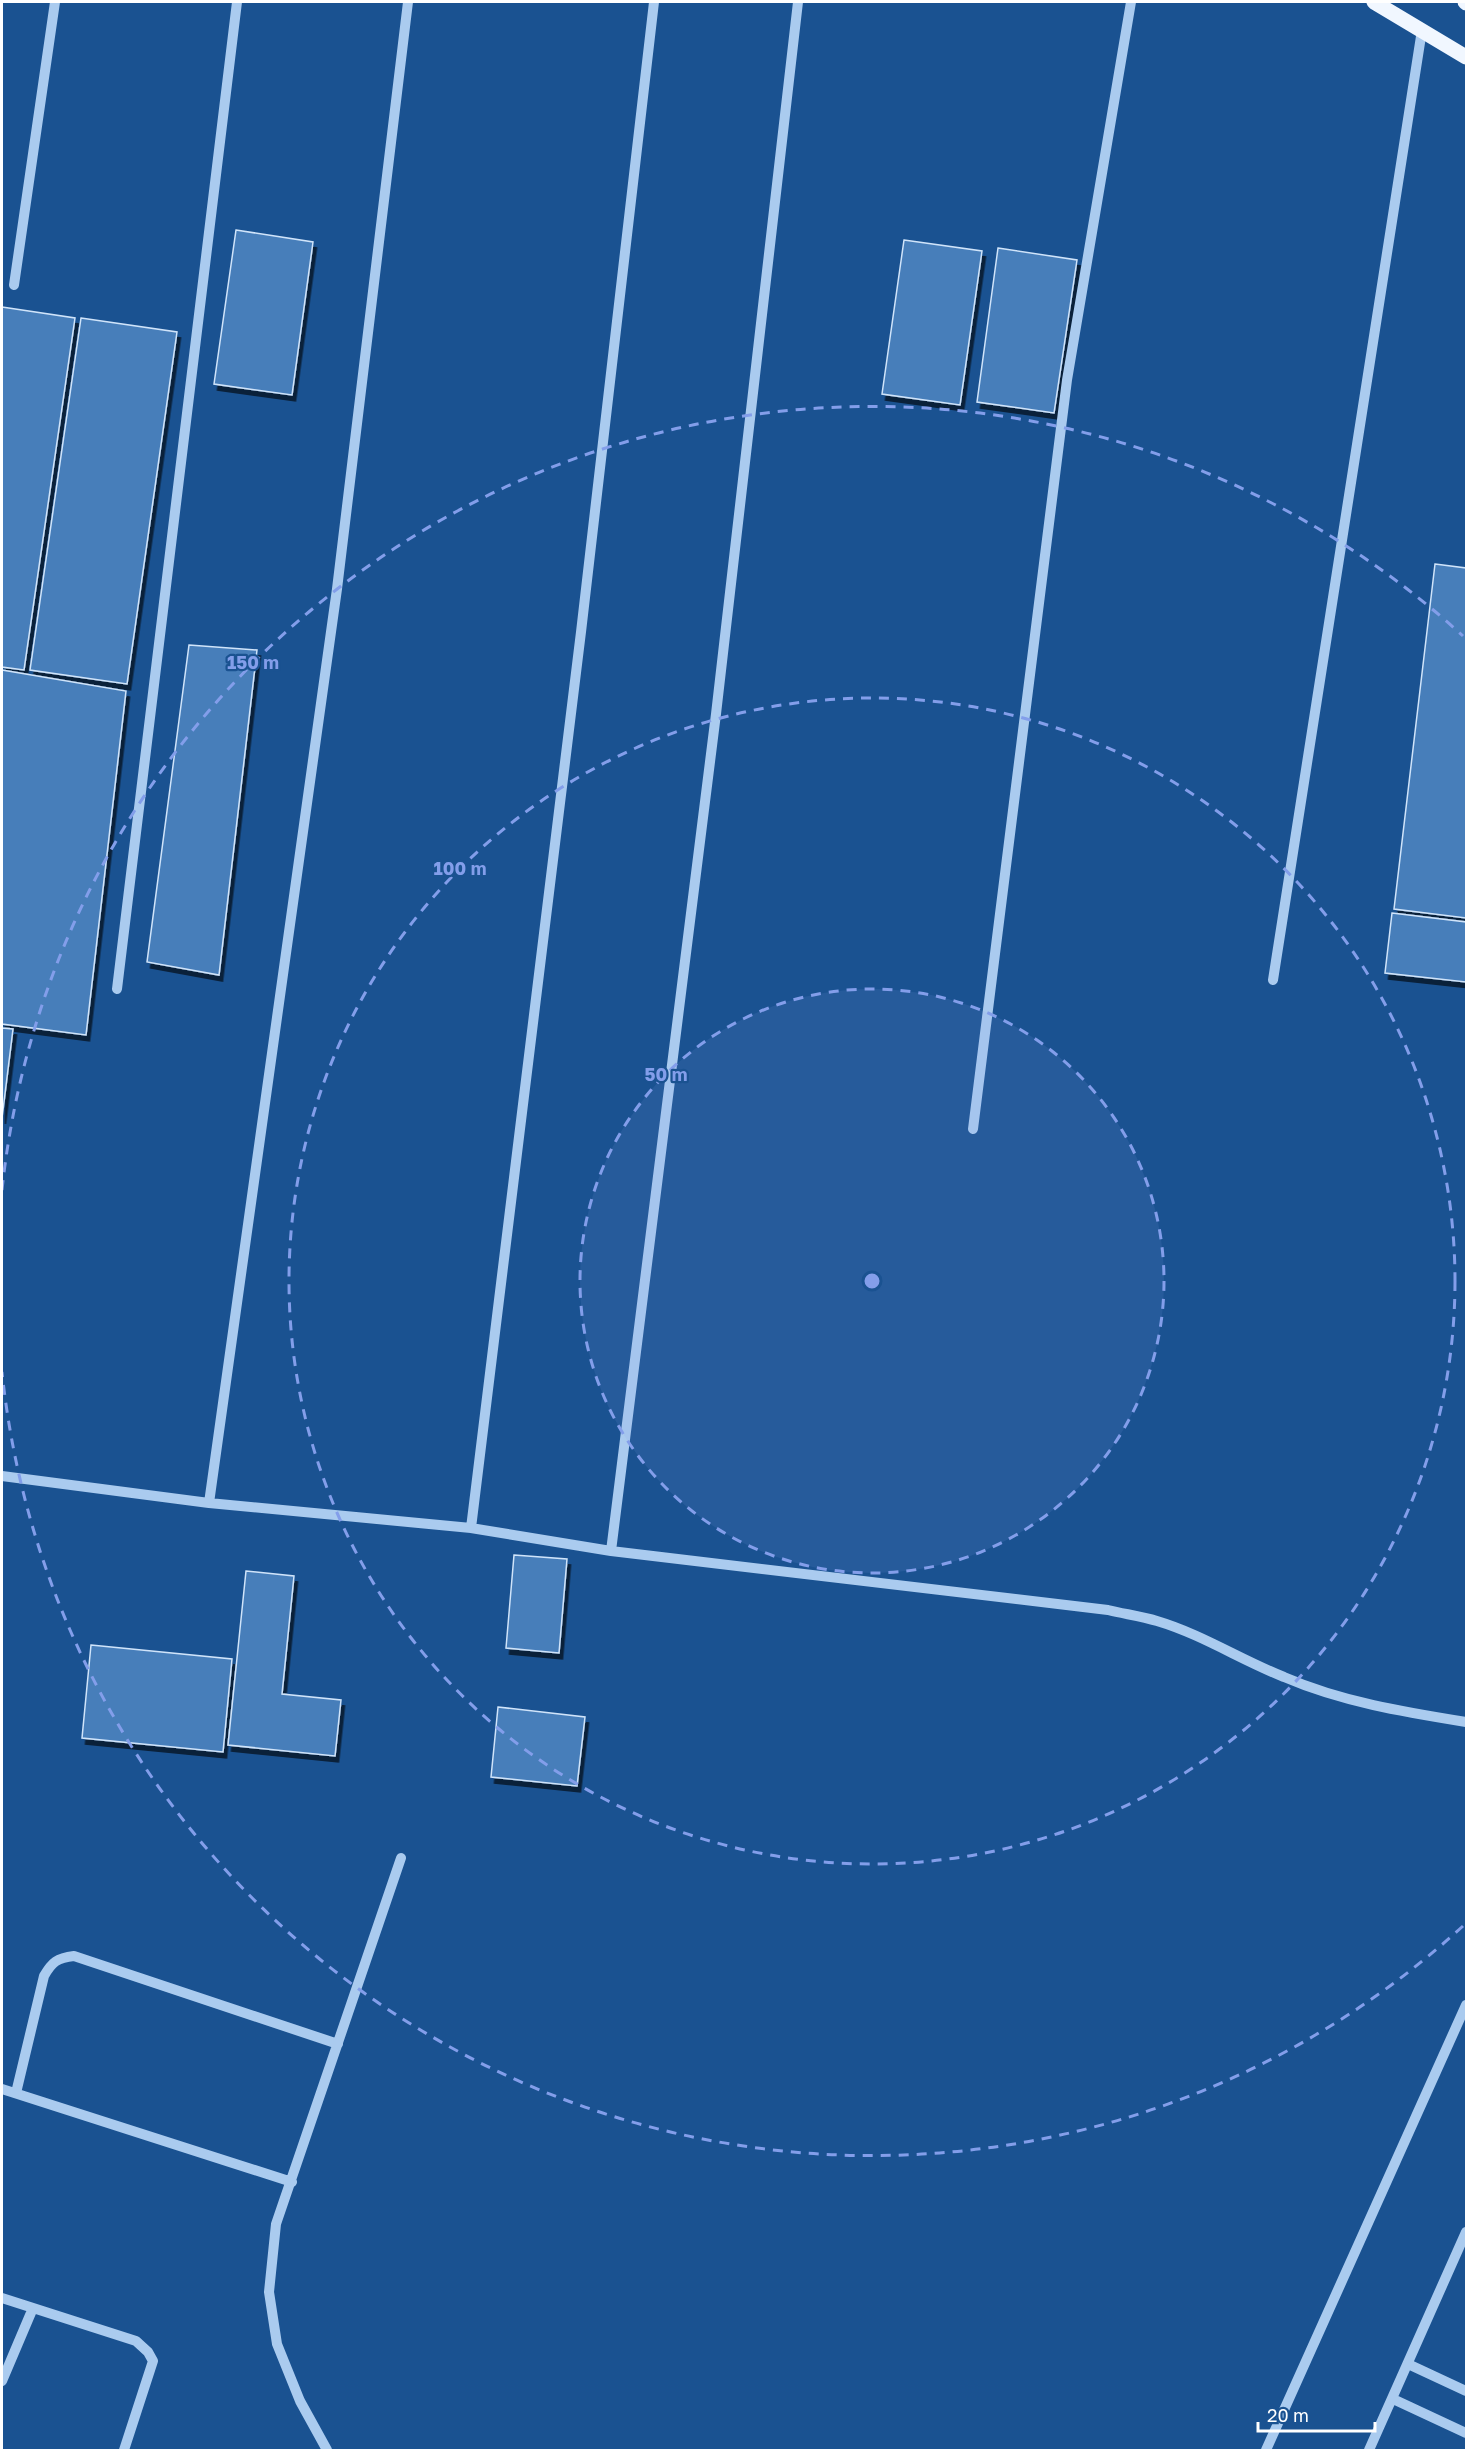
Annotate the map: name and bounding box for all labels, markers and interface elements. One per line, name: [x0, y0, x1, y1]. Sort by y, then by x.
text: 150 m: [227, 651, 279, 673]
text: 100 m: [434, 857, 486, 879]
text: 50 m: [645, 1063, 687, 1085]
centre of rings: [862, 1271, 882, 1291]
scale bar: [1258, 2395, 1375, 2433]
text: 20 m: [1267, 2404, 1309, 2426]

